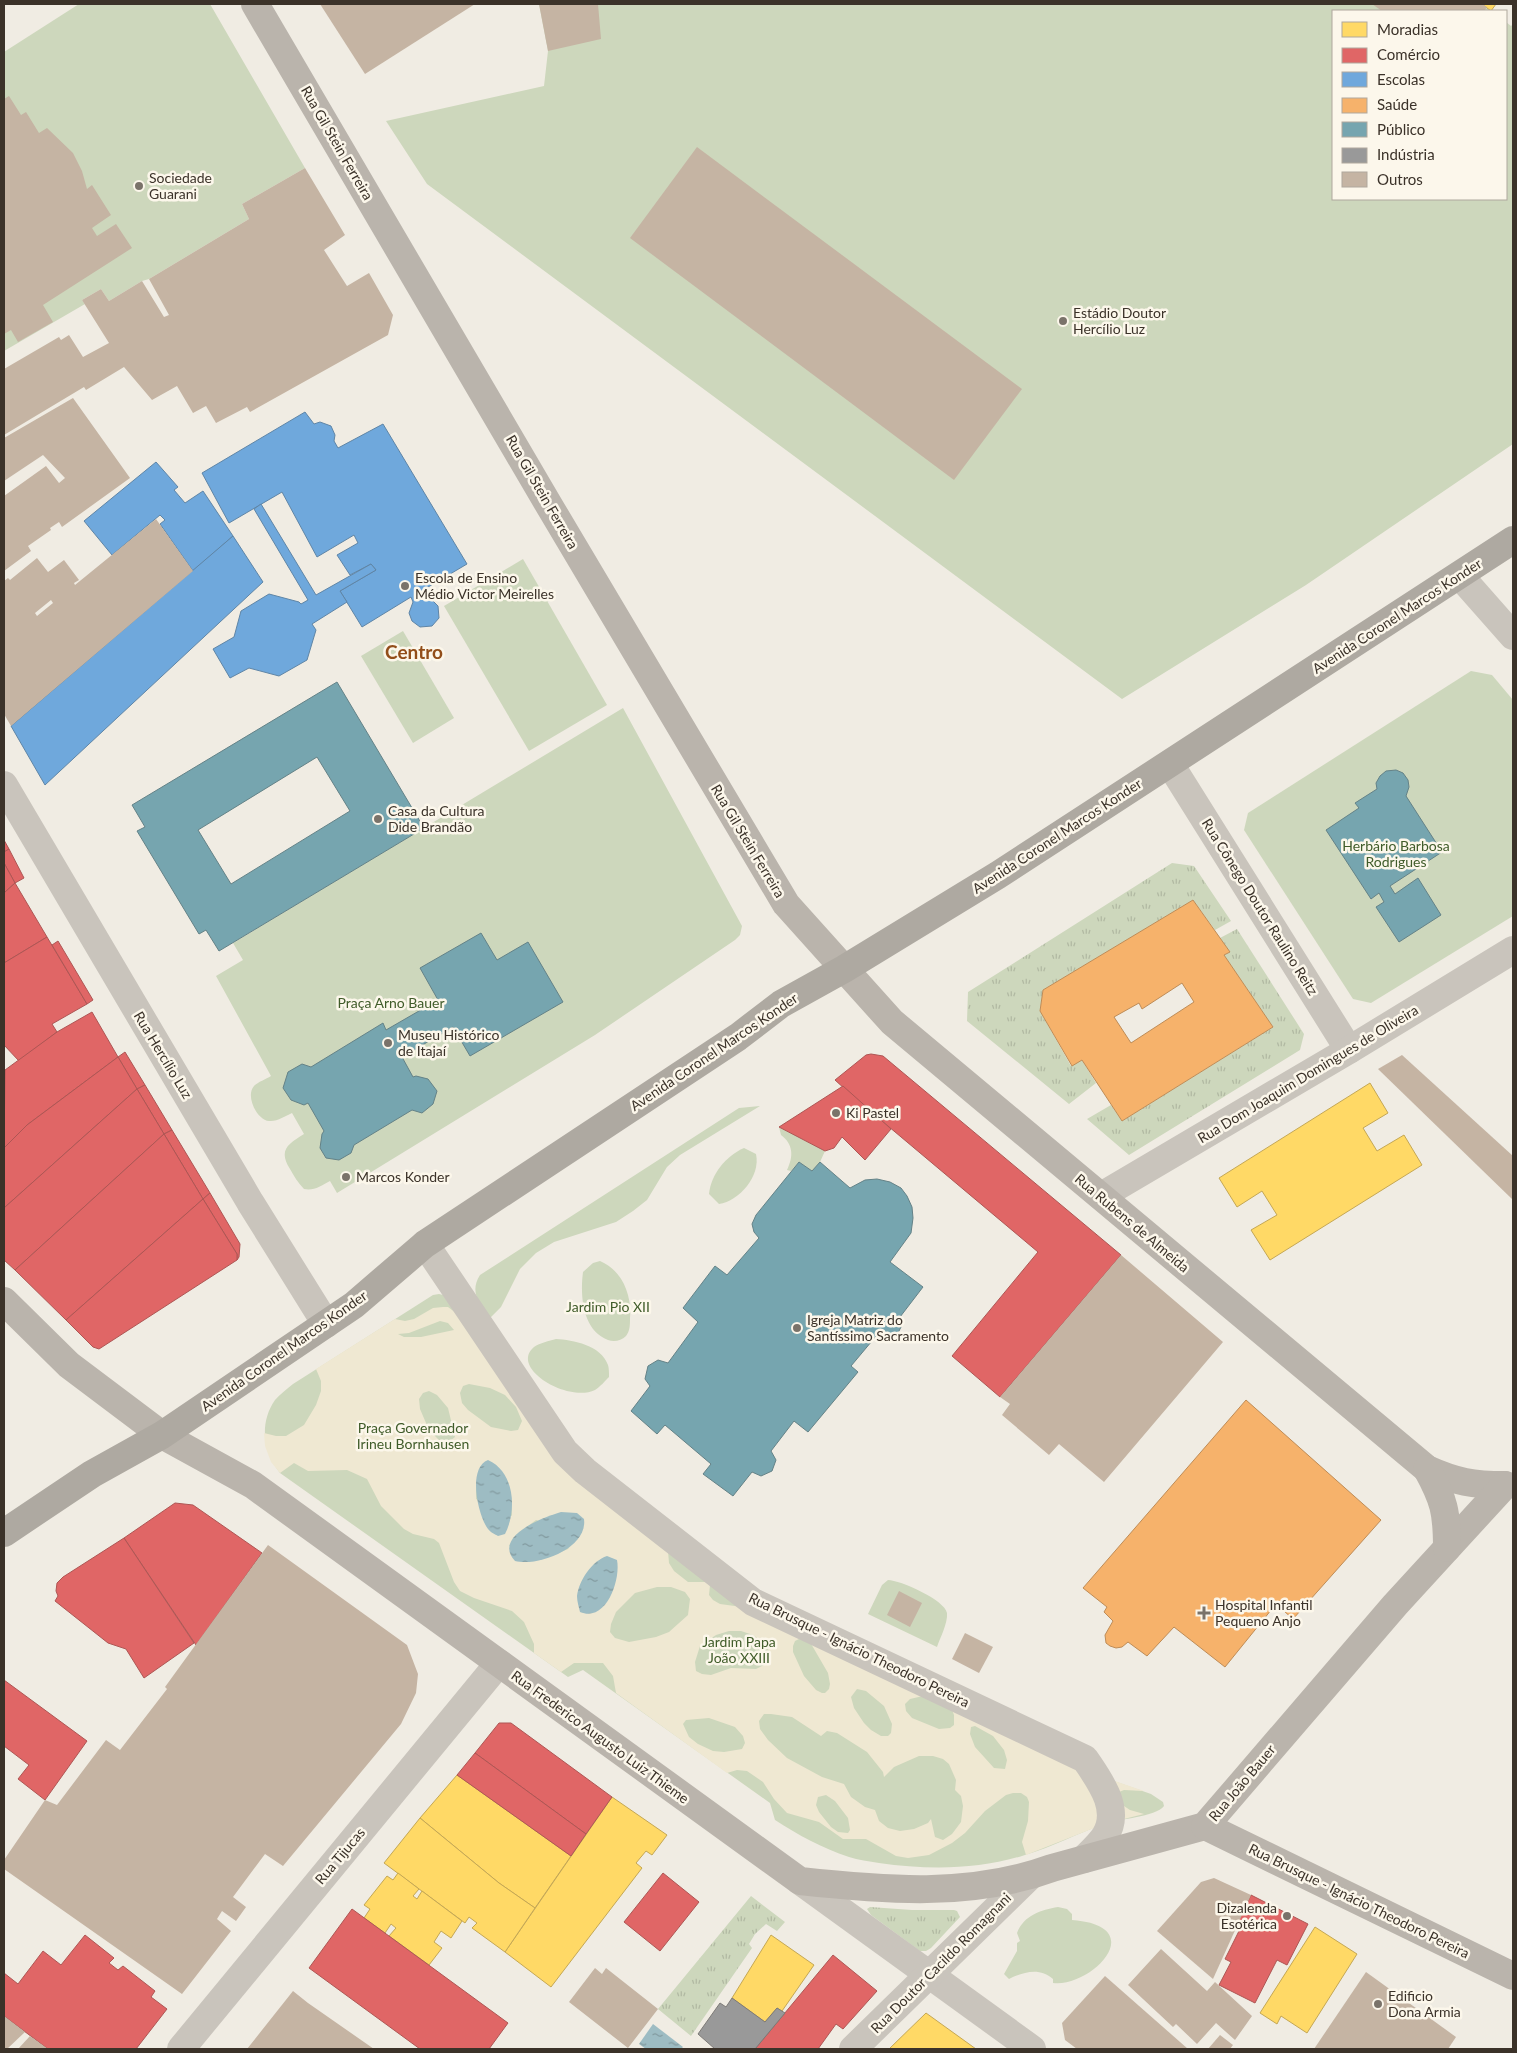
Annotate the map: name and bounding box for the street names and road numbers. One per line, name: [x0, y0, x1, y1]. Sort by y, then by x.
street label: Rua Gil Stein Ferreira: [298, 83, 377, 203]
street label: Rua Gil Stein Ferreira: [503, 432, 582, 552]
street label: Avenida Coronel Marcos Konder: [1309, 554, 1485, 677]
street label: Avenida Coronel Marcos Konder: [969, 774, 1145, 897]
street label: Rua Gil Stein Ferreira: [708, 781, 789, 900]
street label: Rua Cônego Doutor Raulino Reitz: [1199, 815, 1322, 998]
street label: Avenida Coronel Marcos Konder: [627, 989, 801, 1114]
street label: Rua Dom Joaquim Domingues de Oliveira: [1194, 1001, 1421, 1146]
street label: Rua Hercílio Luz: [131, 1008, 196, 1102]
street label: Rua Rubens de Almeida: [1072, 1170, 1193, 1275]
street label: Avenida Coronel Marcos Konder: [198, 1287, 370, 1414]
street label: Rua Brusque - Ignácio Theodoro Pereira: [746, 1589, 972, 1711]
street label: Rua Frederico Augusto Luiz Thieme: [508, 1666, 692, 1807]
street label: Rua João Bauer: [1205, 1741, 1279, 1824]
street label: Rua Tijucas: [311, 1824, 368, 1888]
street label: Rua Brusque - Ignácio Theodoro Pereira: [1246, 1840, 1472, 1962]
street label: Rua Doutor Cacildo Romagnani: [867, 1889, 1014, 2036]

